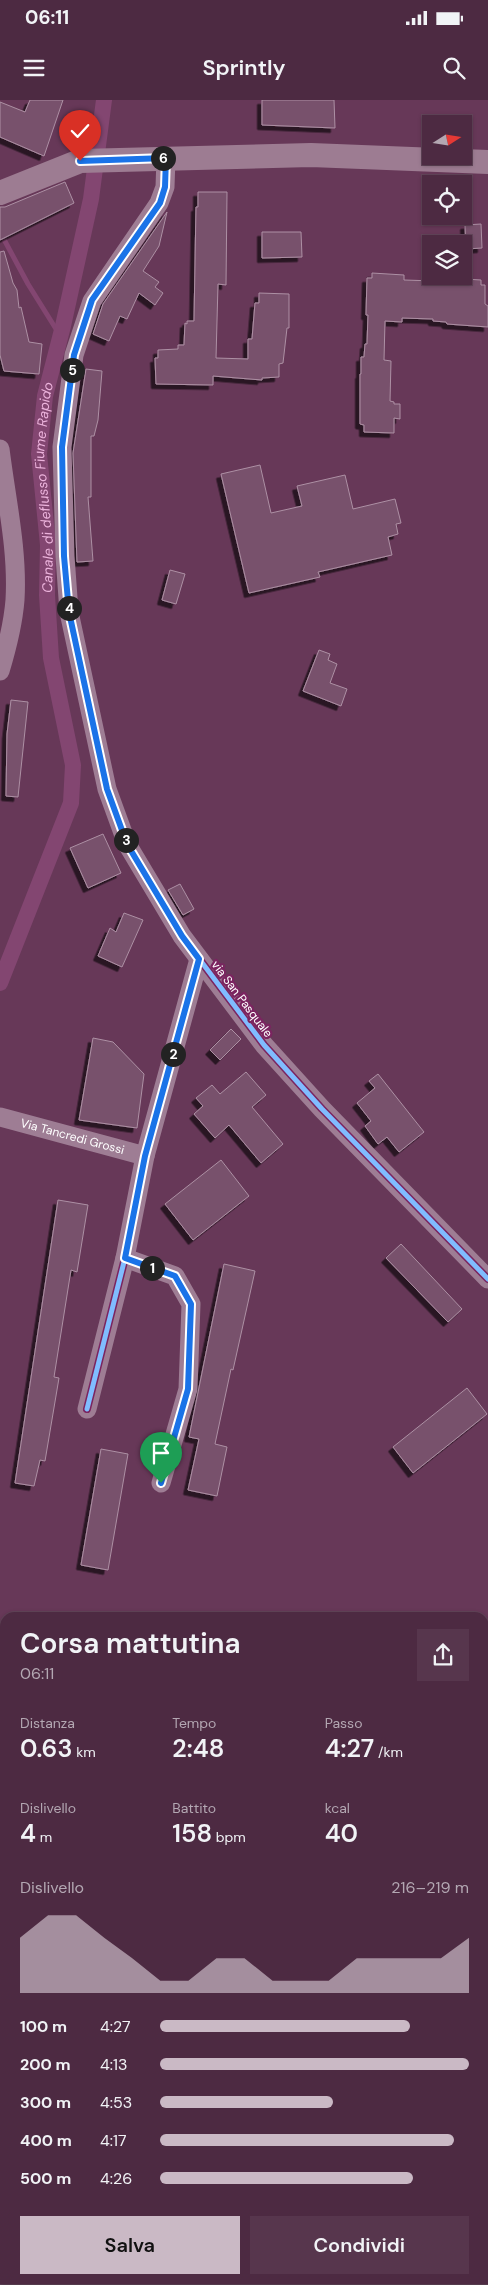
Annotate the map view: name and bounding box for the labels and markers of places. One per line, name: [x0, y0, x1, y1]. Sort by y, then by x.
pin: [59, 110, 101, 161]
pin: 6: [150, 146, 176, 170]
pin: 5: [60, 358, 84, 382]
pin: 4: [56, 596, 82, 620]
pin: 3: [114, 828, 138, 852]
pin: 2: [160, 1042, 186, 1066]
pin: 1: [140, 1256, 164, 1280]
pin: [140, 1432, 182, 1483]

